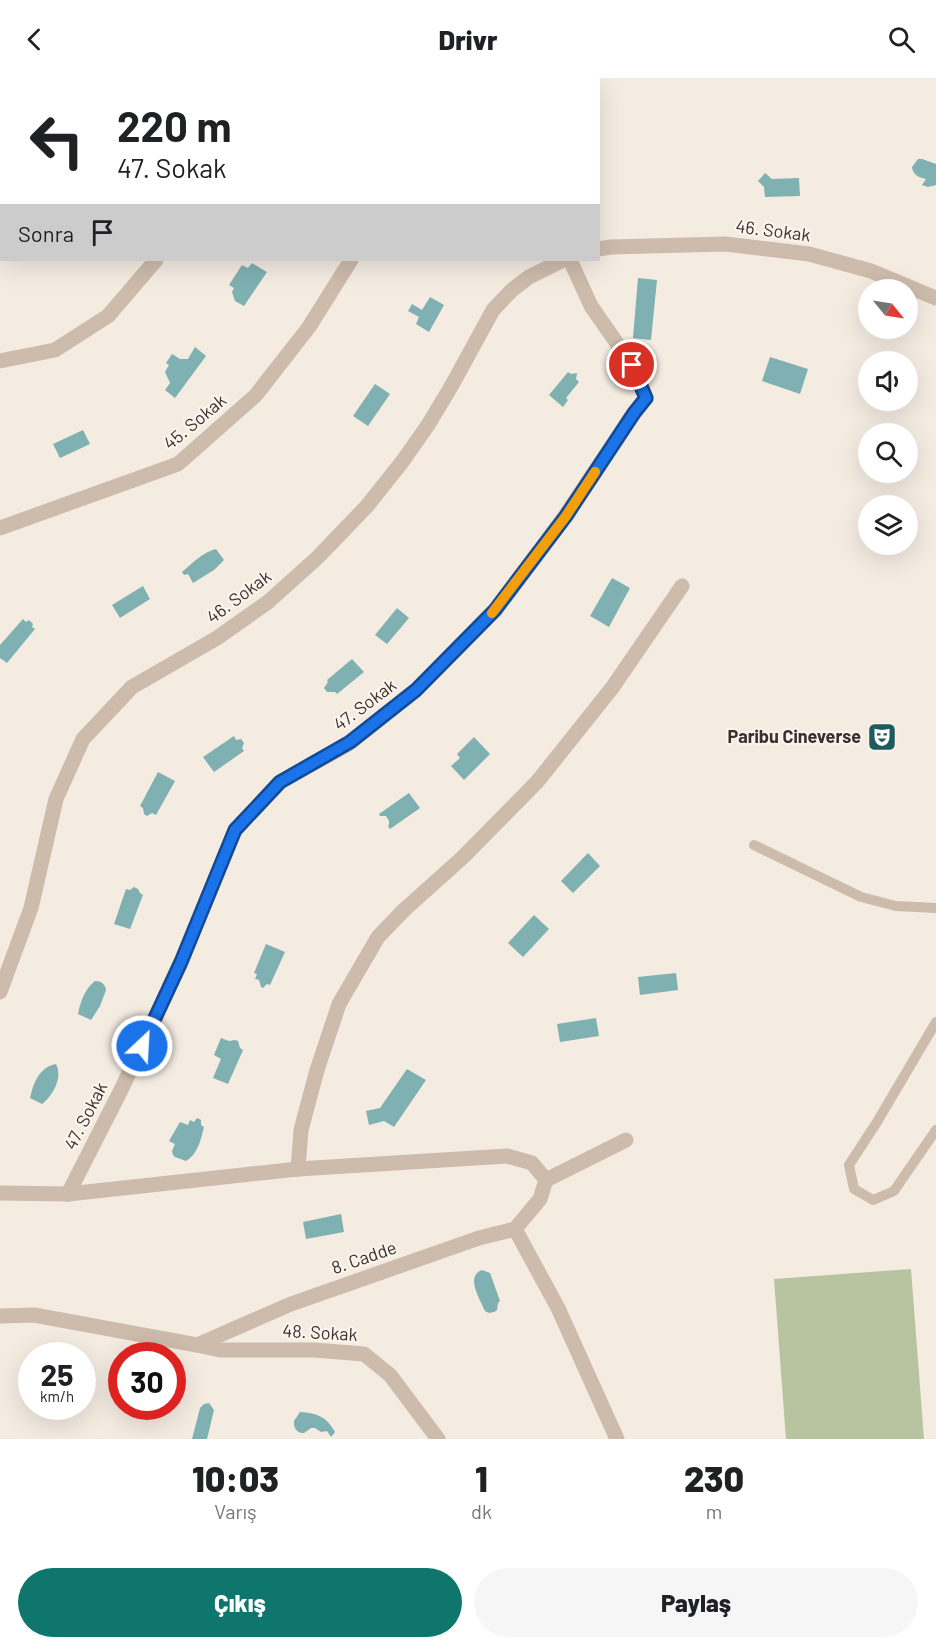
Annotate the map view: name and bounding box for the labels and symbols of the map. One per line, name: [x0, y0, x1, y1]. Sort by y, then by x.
street label: 46. Sokak: [734, 215, 812, 246]
north arrow: [858, 279, 918, 339]
pin: [606, 339, 657, 390]
street label: 45. Sokak: [158, 389, 230, 454]
street label: 46. Sokak: [202, 565, 275, 628]
street label: 47. Sokak: [329, 673, 400, 735]
theatre icon: Paribu Cineverse: [866, 721, 898, 753]
place label: Paribu Cineverse: [728, 725, 861, 747]
position arrow: [110, 1014, 174, 1078]
street label: 47. Sokak: [59, 1078, 112, 1153]
street label: 8. Cadde: [328, 1236, 399, 1278]
street label: 48. Sokak: [282, 1319, 358, 1345]
speed limit sign: 30: [108, 1342, 186, 1420]

